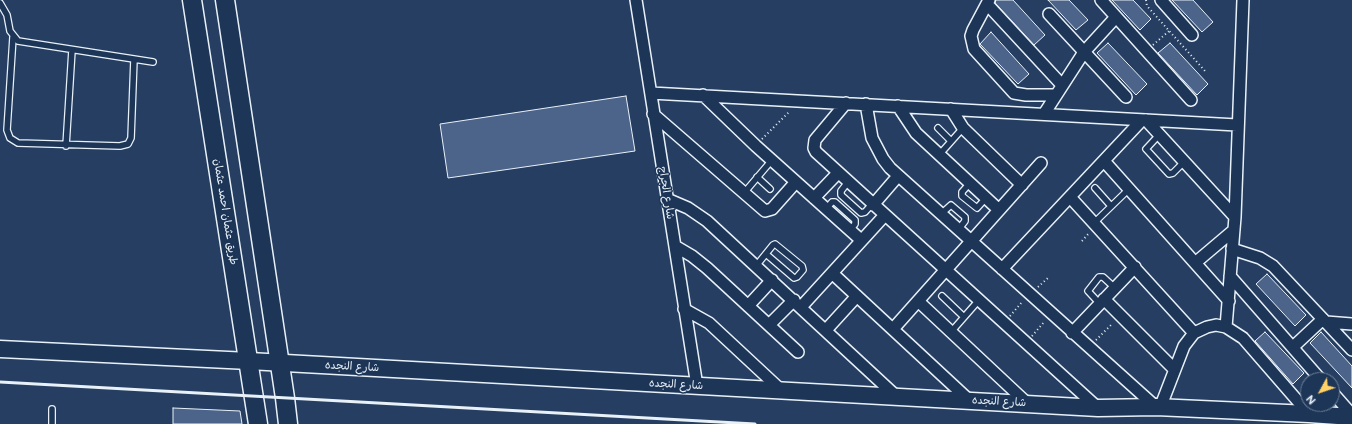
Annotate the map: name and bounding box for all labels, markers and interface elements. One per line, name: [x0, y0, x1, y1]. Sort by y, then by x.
street label: طريق عثمان احمد عثمان: [210, 158, 240, 266]
street label: شارع الجراج: [655, 166, 677, 220]
street label: شارع النجده: [325, 359, 379, 375]
north arrow: [1300, 372, 1340, 412]
street label: شارع النجده: [649, 377, 703, 393]
text: N: [1304, 392, 1319, 407]
street label: شارع النجده: [972, 394, 1026, 410]

